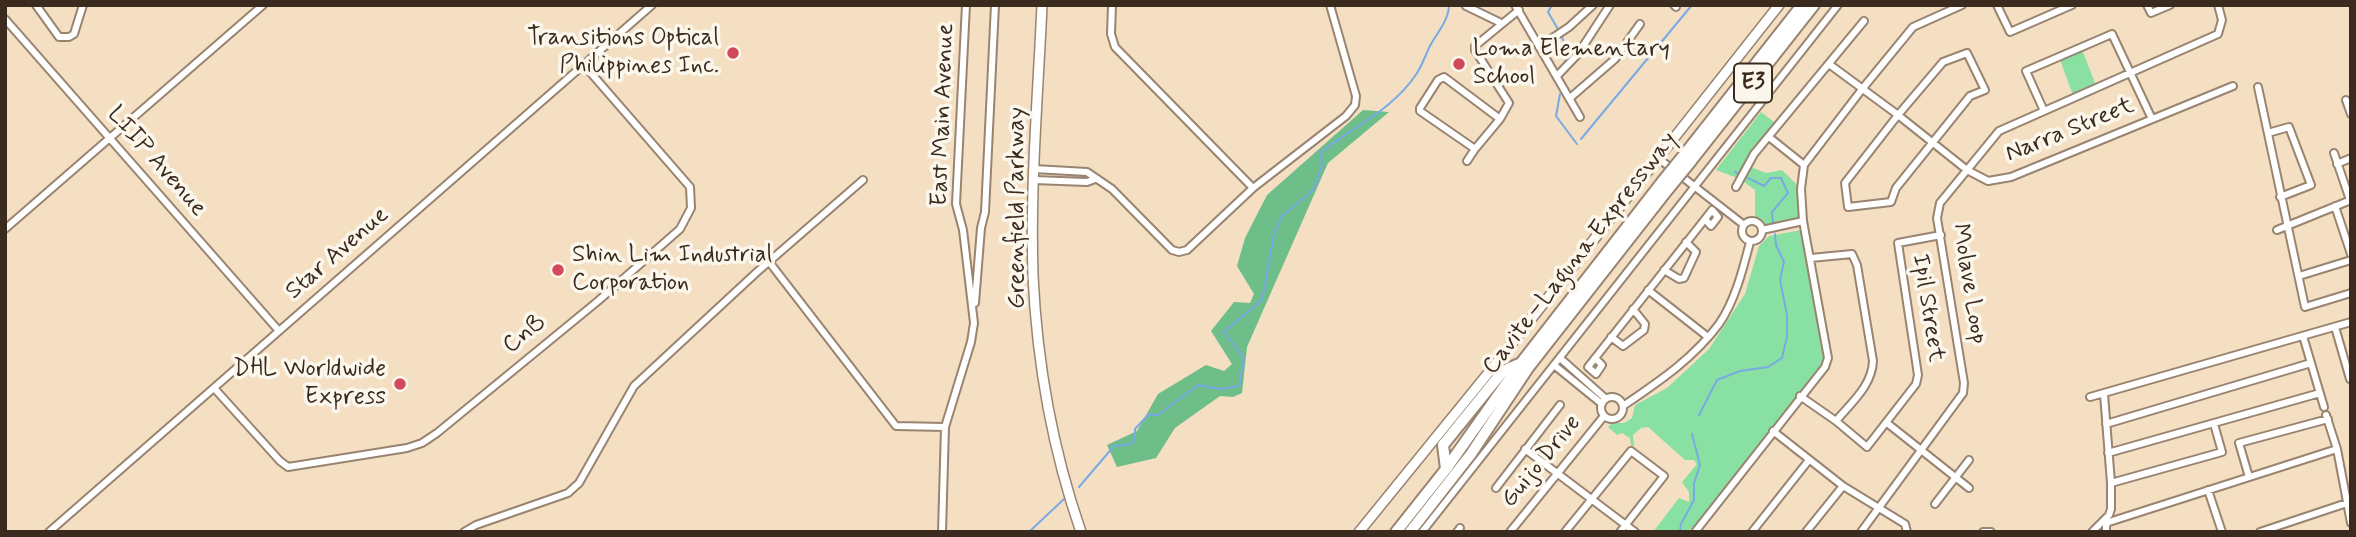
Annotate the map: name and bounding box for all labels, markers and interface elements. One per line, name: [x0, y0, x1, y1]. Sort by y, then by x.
street label: East Main Avenue: [926, 23, 962, 207]
place label: Transitions Optical Philippines Inc.: [527, 25, 719, 81]
place label: Loma Elementary School: [1473, 36, 1670, 92]
marker: Transitions Optical Philippines Inc.: [725, 45, 741, 61]
marker: Loma Elementary School: [1451, 56, 1467, 72]
road number: E3: [1734, 64, 1772, 102]
street label: Narra Street: [2002, 92, 2138, 170]
street label: LIIP Avenue: [100, 101, 212, 223]
street label: Greenfield Parkway: [1004, 107, 1032, 309]
street label: Cavite–Laguna Expressway: [1477, 127, 1685, 381]
street label: Star Avenue: [281, 201, 395, 307]
street label: Molave Loop: [1944, 222, 1992, 346]
place label: Shin Lim Industrial Corporation: [572, 242, 772, 298]
street label: Ipil Street: [1904, 252, 1950, 364]
marker: Shin Lim Industrial Corporation: [550, 262, 566, 278]
street label: CnB: [498, 309, 552, 361]
place label: DHL Worldwide Express: [233, 356, 386, 412]
marker: DHL Worldwide Express: [392, 376, 408, 392]
street label: Guijo Drive: [1496, 410, 1588, 514]

